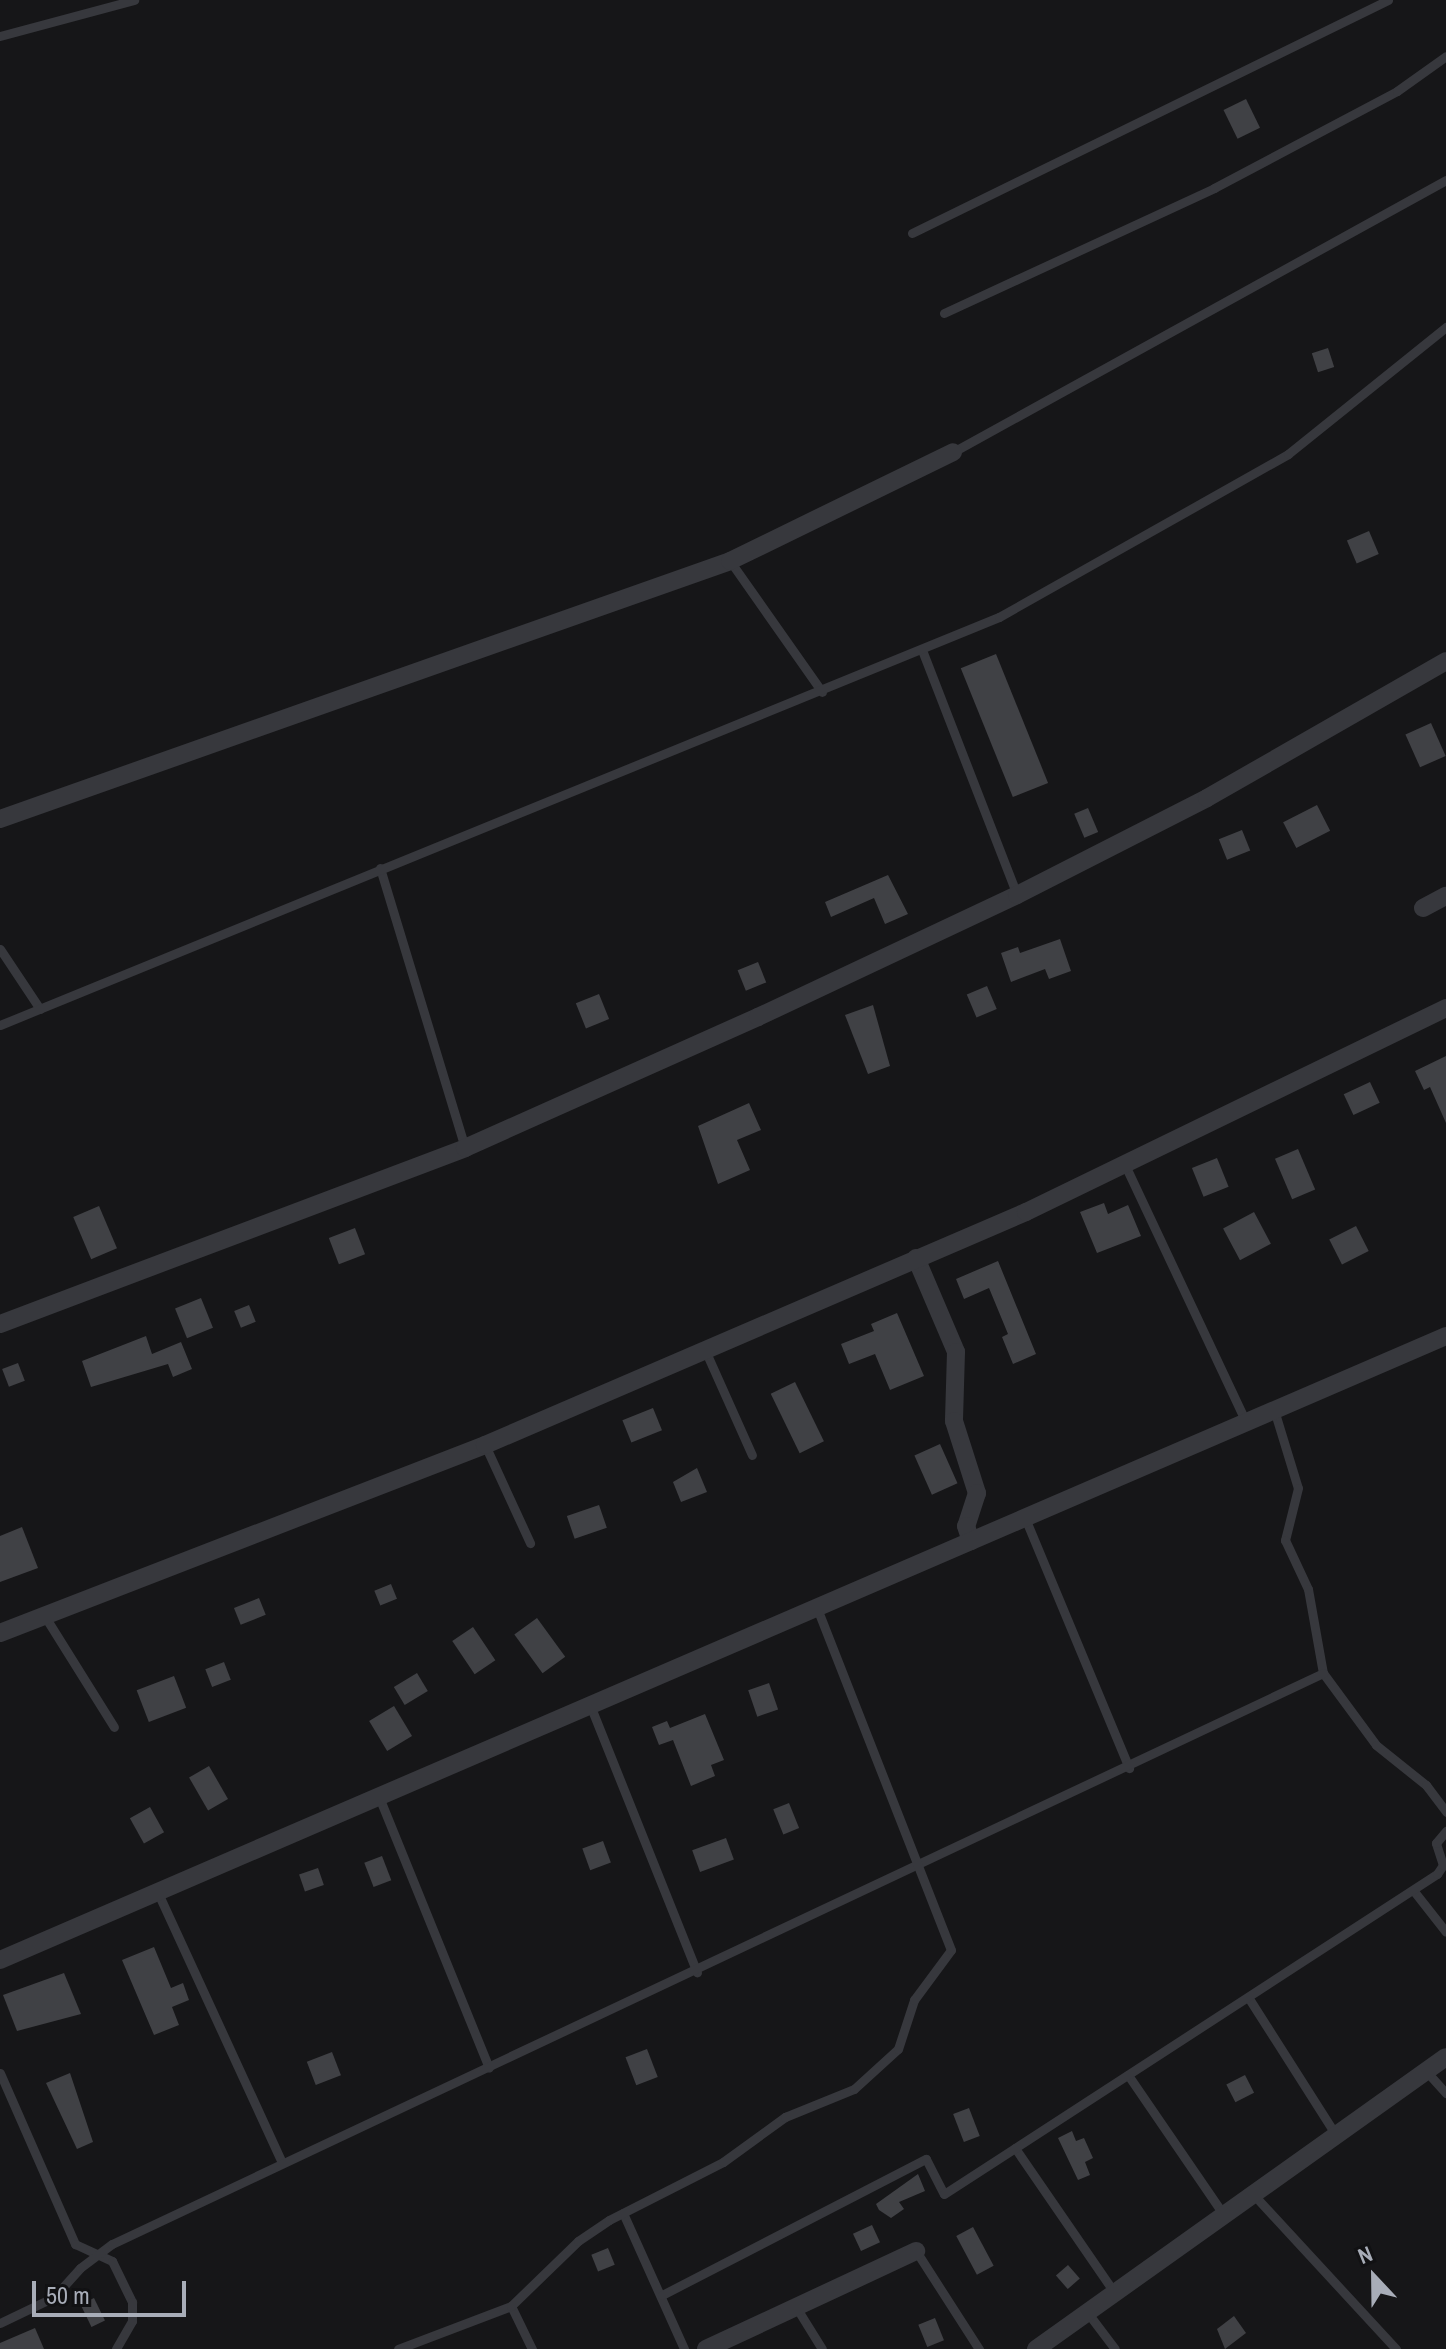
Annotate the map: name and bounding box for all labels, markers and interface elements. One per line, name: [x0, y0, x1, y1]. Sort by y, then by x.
north arrow: [1334, 2237, 1414, 2317]
text: N: [1353, 2238, 1377, 2271]
scale bar: [36, 2265, 190, 2315]
text: 50 m: [46, 2279, 90, 2311]

